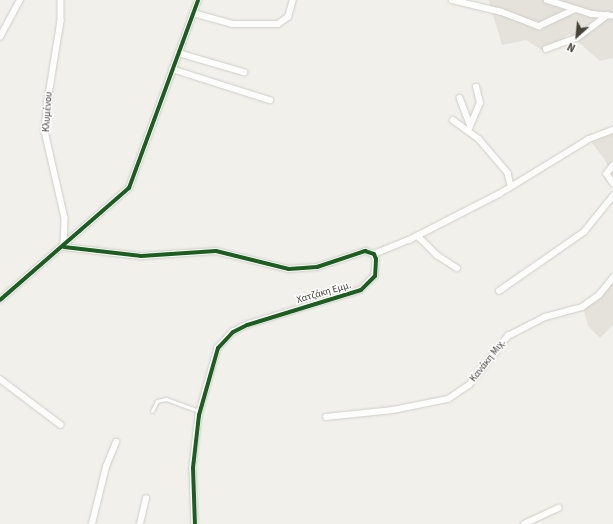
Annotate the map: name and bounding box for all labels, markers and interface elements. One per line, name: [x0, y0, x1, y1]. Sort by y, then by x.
north arrow: [557, 16, 597, 56]
text: N: [565, 39, 578, 55]
street label: Κλυμένου: [41, 91, 55, 133]
street label: Χατζάκη Εμμ.: [295, 280, 353, 306]
street label: Κανάκη Μιχ.: [468, 337, 508, 385]

